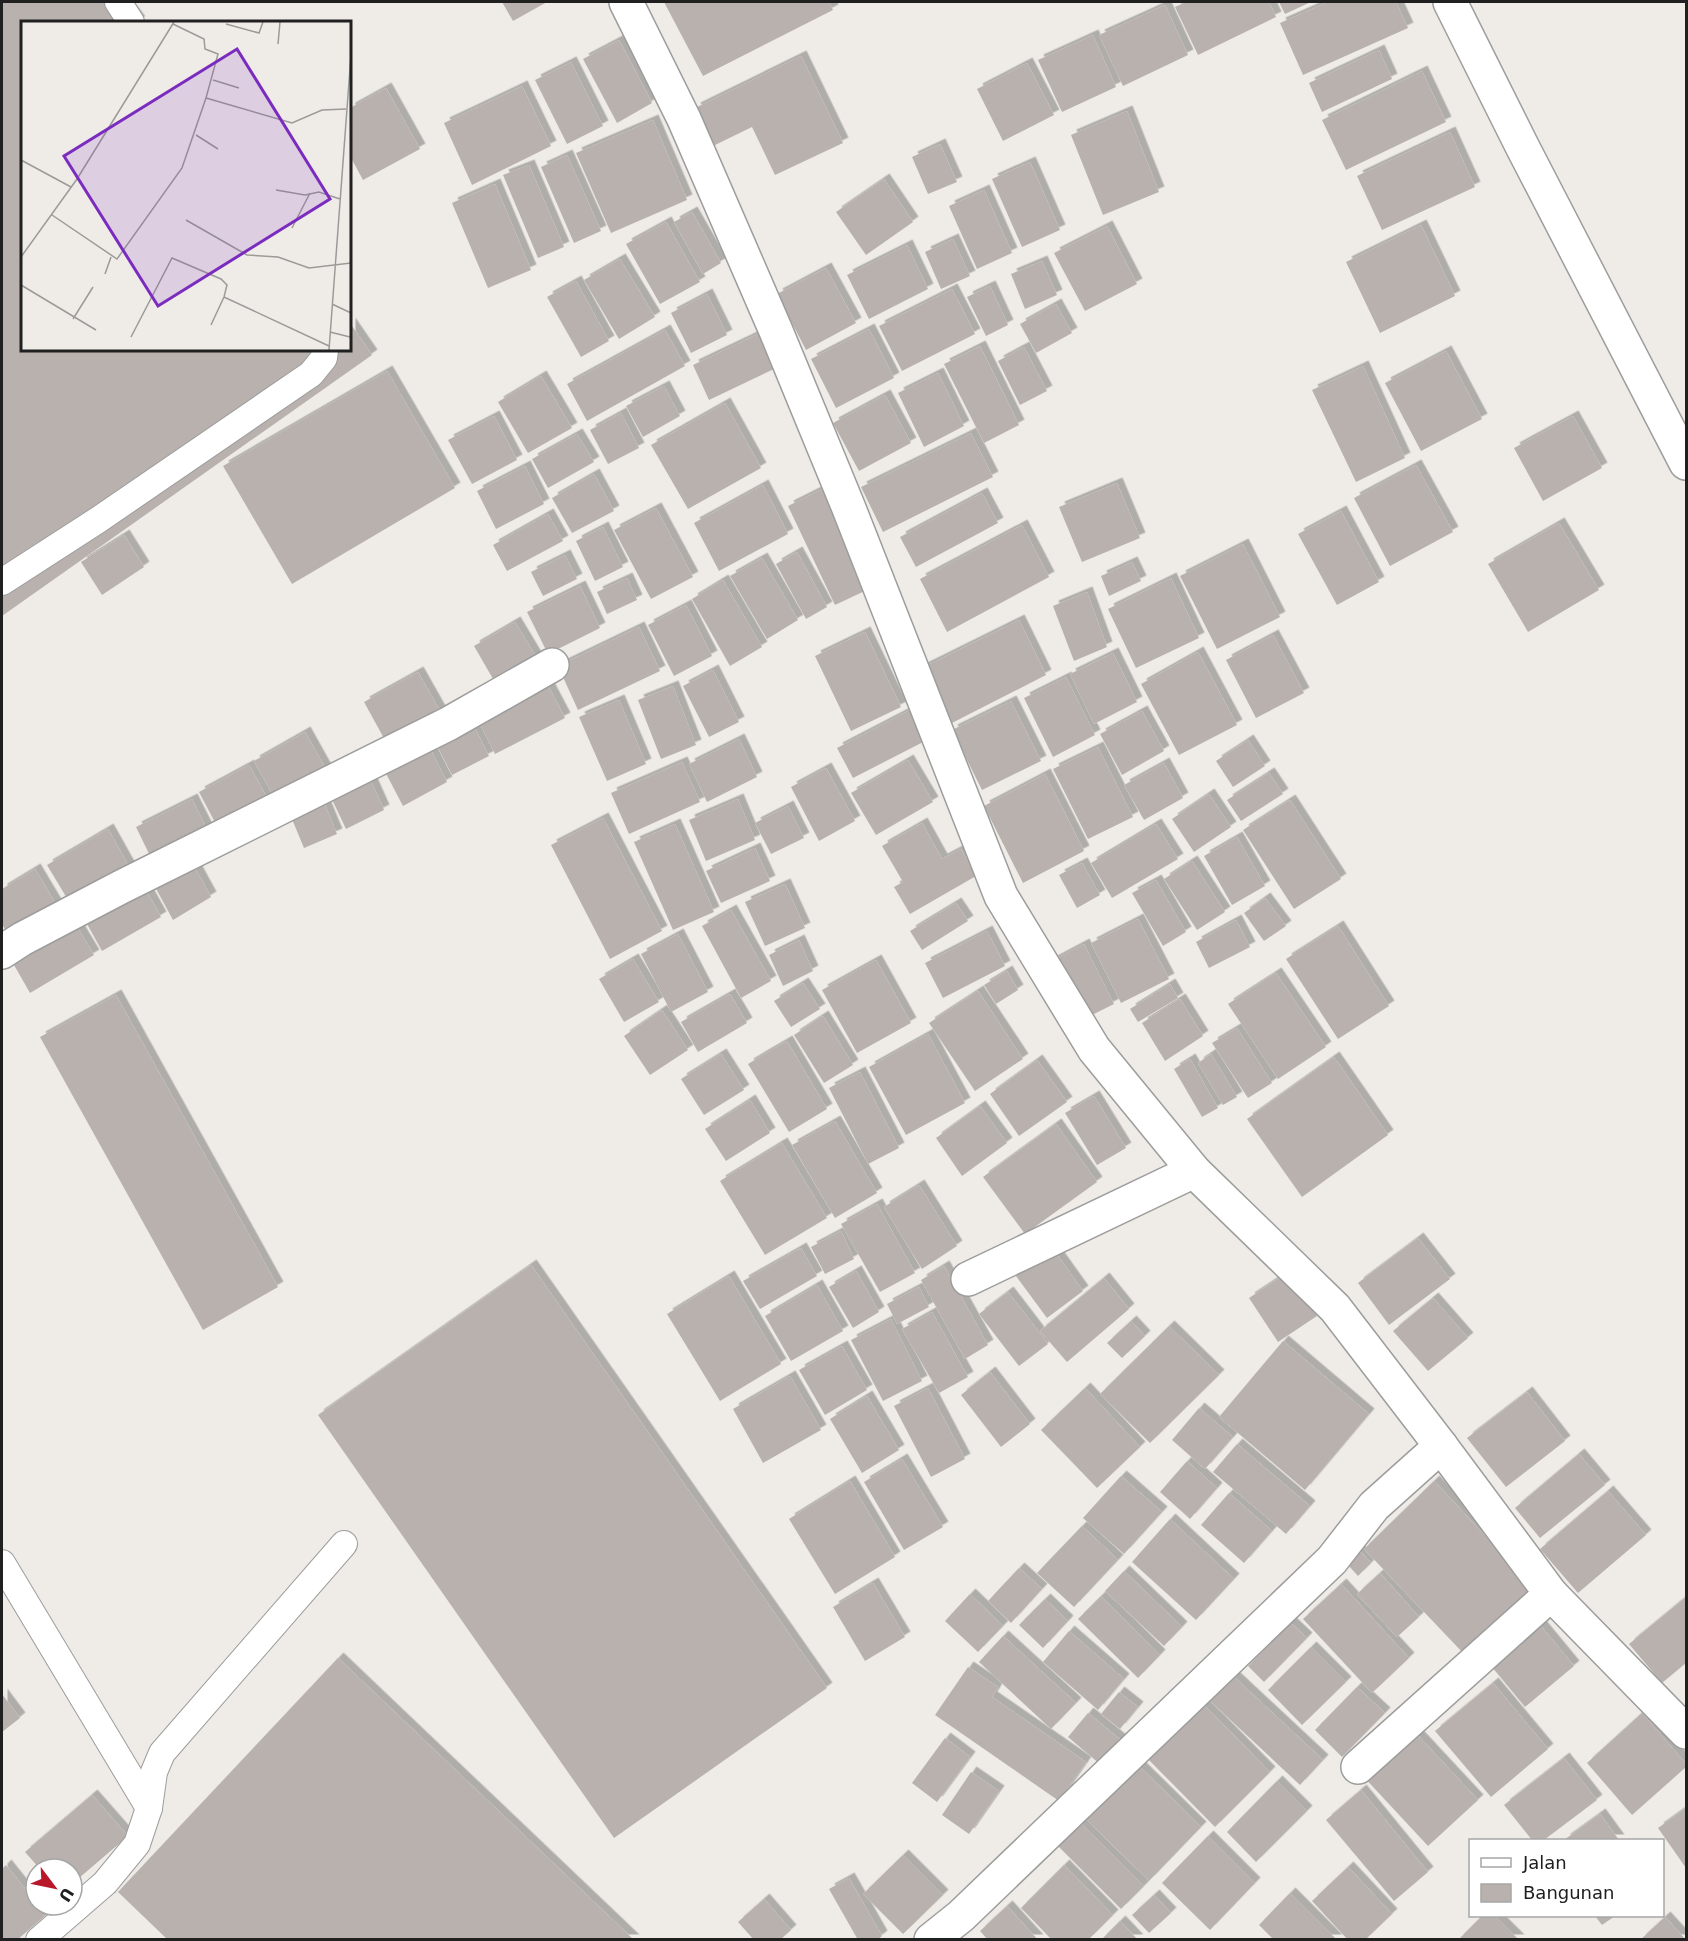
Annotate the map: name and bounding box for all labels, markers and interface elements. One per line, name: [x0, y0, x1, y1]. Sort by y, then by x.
inset map: [21, 21, 351, 351]
legend: [1469, 1839, 1664, 1917]
text: Jalan: [1522, 1852, 1567, 1873]
north arrow: [24, 1857, 84, 1917]
text: Bangunan: [1523, 1882, 1614, 1903]
text: U: [55, 1884, 78, 1905]

